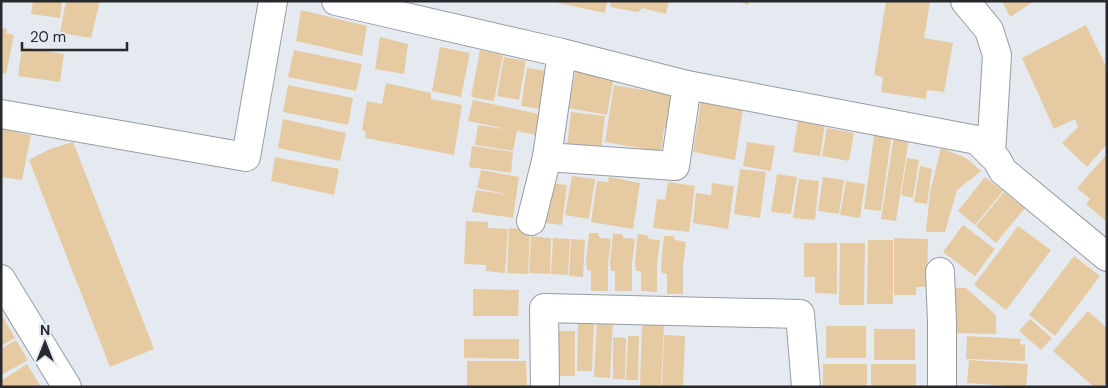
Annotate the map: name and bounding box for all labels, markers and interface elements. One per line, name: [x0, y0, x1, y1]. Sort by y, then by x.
scale bar: [22, 20, 128, 52]
text: 20 m: [30, 27, 66, 47]
north arrow: [20, 318, 70, 368]
text: N: [40, 321, 50, 339]

